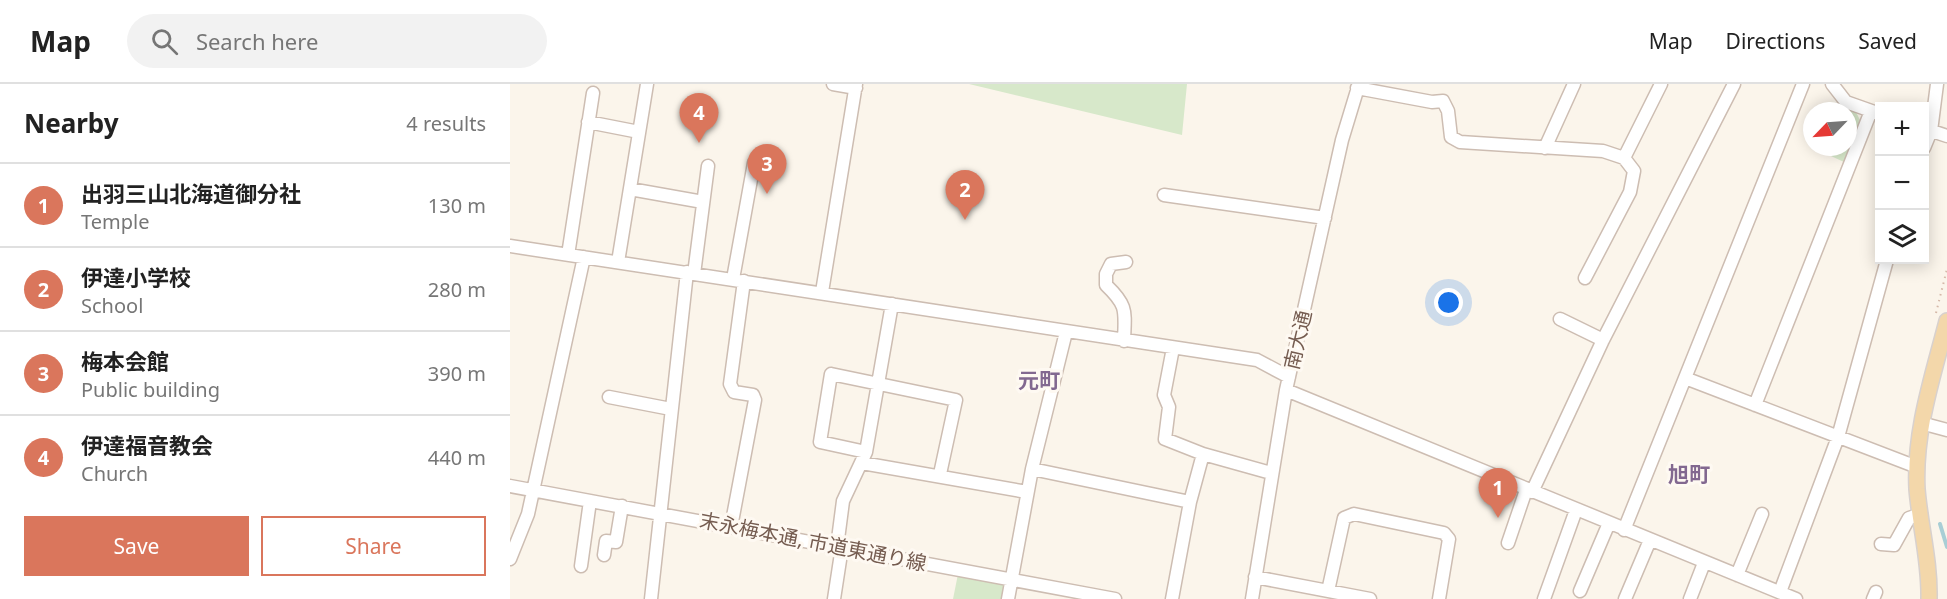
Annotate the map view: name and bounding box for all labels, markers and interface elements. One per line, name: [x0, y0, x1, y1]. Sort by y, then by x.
search box: [127, 14, 547, 68]
text: Map: [30, 22, 91, 60]
icon: search: [148, 25, 181, 58]
text: Search here: [196, 26, 318, 56]
text: Map: [1649, 27, 1693, 55]
text: Directions: [1726, 27, 1825, 55]
text: Saved: [1858, 27, 1917, 55]
pin: 4: [680, 94, 718, 143]
north arrow: [1803, 102, 1857, 156]
map controls: [1875, 102, 1929, 264]
button: +: [1875, 102, 1929, 156]
text: Nearby: [24, 105, 119, 141]
text: 4 results: [406, 110, 486, 137]
pin: 3: [748, 144, 786, 194]
button: −: [1875, 156, 1929, 210]
pin: 2: [946, 170, 984, 220]
text: 出羽三山北海道御分社: [81, 178, 301, 208]
text: 1: [38, 192, 49, 219]
text: 130 m: [428, 192, 486, 219]
text: Temple: [81, 208, 149, 235]
button: layers: [1875, 210, 1929, 264]
text: 伊達小学校: [81, 262, 191, 292]
text: 2: [38, 276, 49, 303]
text: 280 m: [428, 276, 486, 303]
your location: [1434, 288, 1463, 317]
text: School: [81, 292, 143, 319]
street label: 南大通: [1278, 308, 1317, 372]
text: 梅本会館: [81, 346, 169, 376]
text: 3: [38, 360, 49, 387]
text: 390 m: [428, 360, 486, 387]
district label: 元町: [1018, 366, 1060, 394]
text: Public building: [81, 376, 220, 403]
text: 伊達福音教会: [81, 430, 213, 460]
text: 4: [38, 444, 49, 471]
text: 440 m: [428, 444, 486, 471]
text: Church: [81, 460, 148, 487]
district label: 旭町: [1668, 460, 1710, 488]
pin: 1: [1478, 468, 1518, 518]
street label: 末永梅本通, 市道東通り線: [697, 506, 929, 577]
button: Save: [24, 516, 249, 576]
button: Share: [261, 516, 486, 576]

